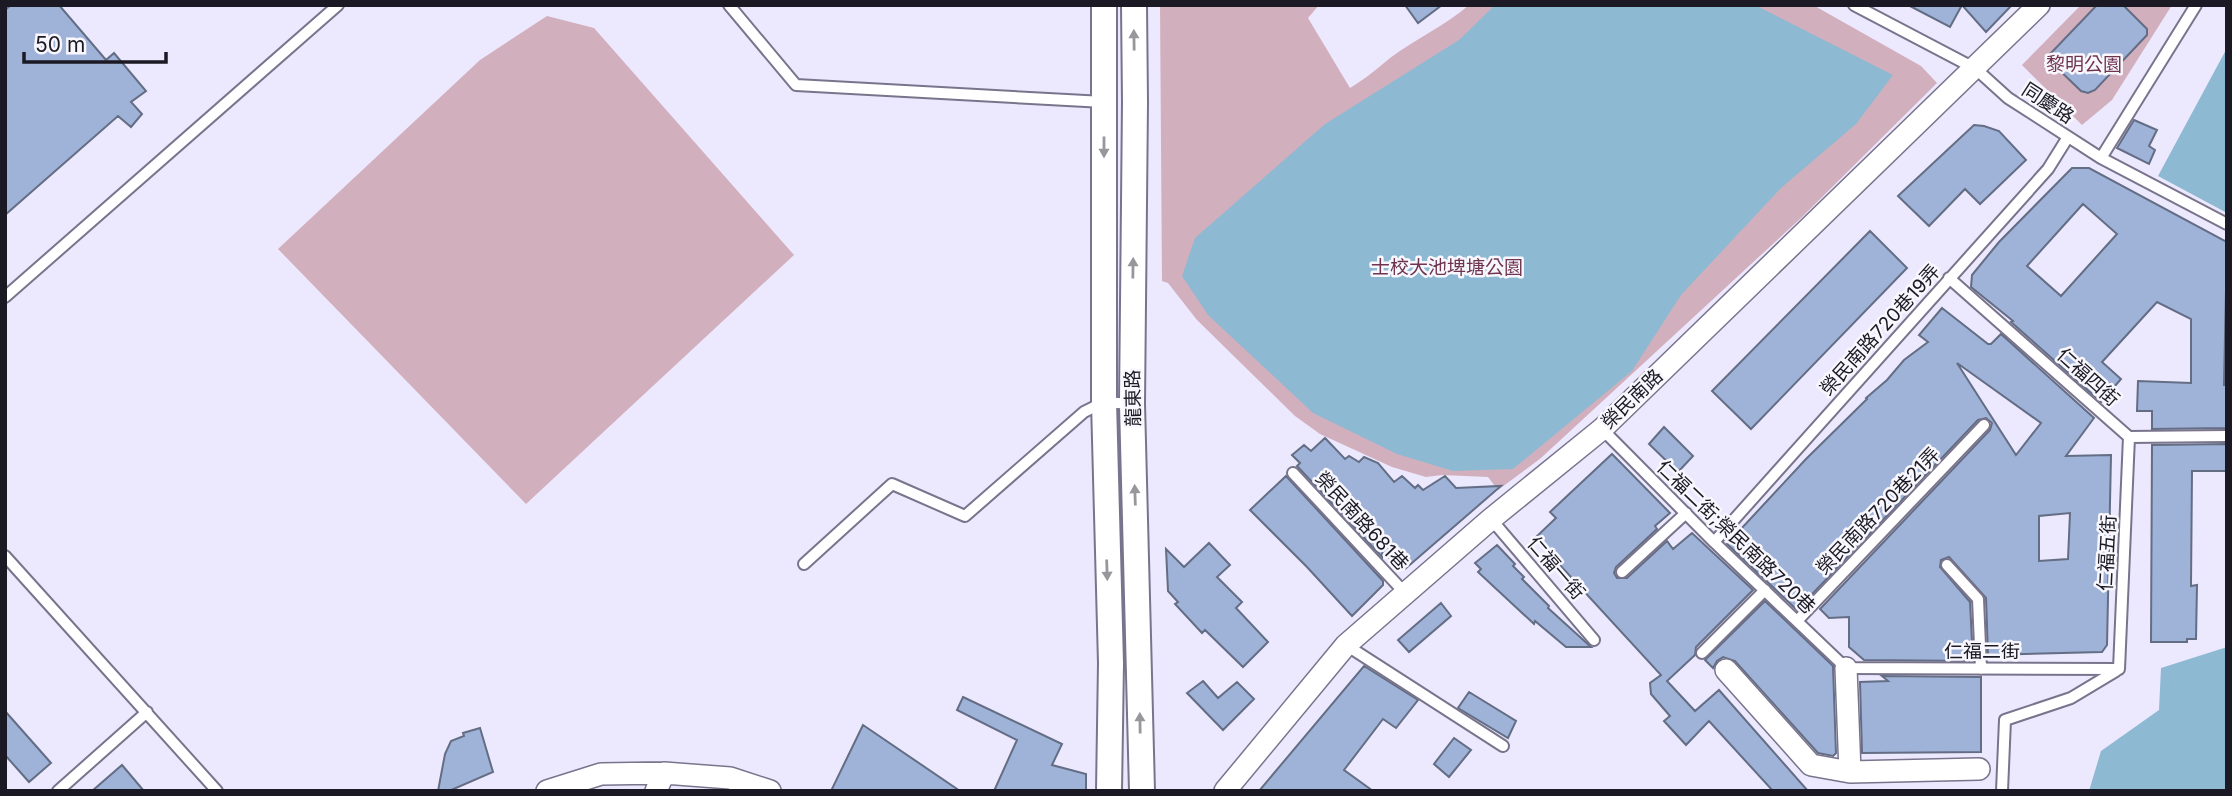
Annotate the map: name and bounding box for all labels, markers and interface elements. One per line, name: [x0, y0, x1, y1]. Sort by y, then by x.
scale bar: [24, 21, 166, 65]
one-way arrow: [1129, 29, 1140, 51]
text: 50 m: [35, 32, 85, 57]
park label: 黎明公園: [2046, 53, 2122, 76]
street label: 同慶路: [2018, 78, 2078, 128]
one-way arrow: [1098, 136, 1110, 158]
one-way arrow: [1127, 256, 1139, 278]
park label: 士校大池埤塘公園: [1371, 256, 1523, 279]
street label: 榮民南路720巷19弄: [1815, 260, 1945, 400]
street label: 仁福四街: [2052, 343, 2124, 411]
street label: 榮民南路: [1597, 364, 1667, 434]
street label: 龍東路: [1121, 369, 1145, 427]
street label: 榮民南路720巷21弄: [1811, 443, 1945, 579]
street label: 仁福二街;榮民南路720巷: [1652, 455, 1820, 619]
street label: 榮民南路681巷: [1311, 467, 1413, 575]
one-way arrow: [1130, 484, 1141, 506]
street label: 仁福五街: [2094, 514, 2120, 592]
street label: 仁福一街: [1522, 532, 1590, 604]
one-way arrow: [1102, 560, 1113, 582]
street label: 仁福二街: [1944, 640, 2020, 663]
one-way arrow: [1135, 711, 1146, 733]

